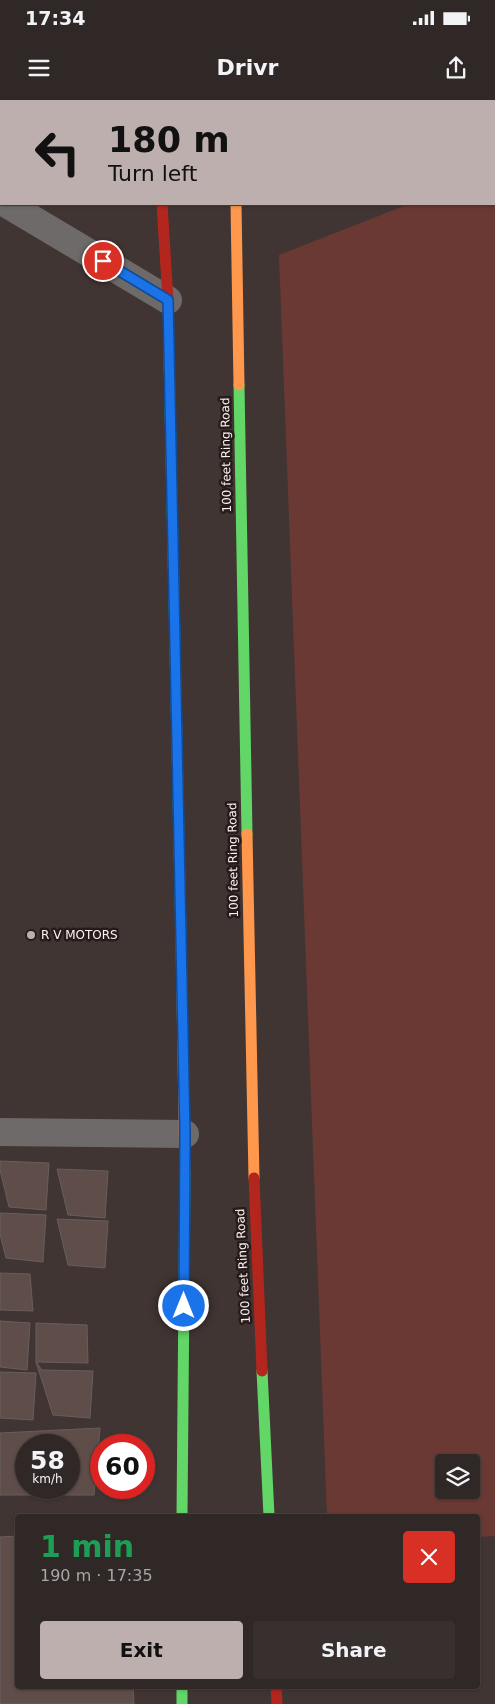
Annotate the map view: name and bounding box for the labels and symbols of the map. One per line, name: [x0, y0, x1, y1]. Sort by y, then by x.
pin: [82, 240, 124, 282]
street label: 100 feet Ring Road: [218, 397, 234, 513]
street label: 100 feet Ring Road: [225, 802, 241, 918]
place label: R V MOTORS: [41, 928, 118, 942]
marker: R V MOTORS: [25, 929, 37, 941]
street label: 100 feet Ring Road: [233, 1208, 253, 1324]
position arrow: [157, 1279, 209, 1331]
speed limit sign: 60: [90, 1434, 155, 1499]

